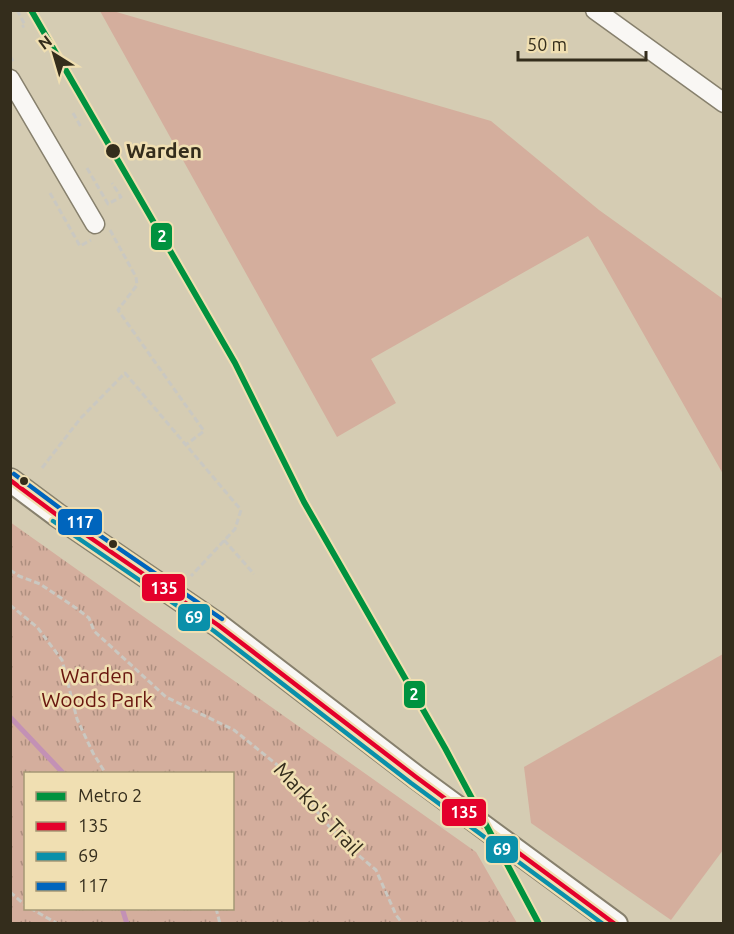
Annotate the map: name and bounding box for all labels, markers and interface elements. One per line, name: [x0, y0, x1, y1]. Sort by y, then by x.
north arrow: [24, 24, 84, 84]
scale bar: [518, 24, 646, 62]
text: N: [35, 31, 55, 53]
text: 50 m: [527, 34, 567, 54]
place label: Warden: [126, 138, 202, 162]
marker: Warden: [104, 142, 122, 160]
line badge: 2: [150, 222, 173, 251]
text: 2: [157, 227, 167, 245]
unlabelled marker: [18, 475, 30, 487]
line badge: 117: [57, 508, 103, 536]
text: 117: [66, 513, 94, 531]
unlabelled marker: [107, 538, 119, 550]
line badge: 135: [141, 573, 186, 602]
text: 135: [150, 579, 178, 597]
line badge: 69: [177, 603, 211, 632]
text: 69: [185, 608, 203, 626]
park label: Warden Woods Park: [41, 663, 153, 711]
line badge: 2: [403, 680, 426, 709]
text: 2: [409, 685, 419, 703]
street label: Marko's Trail: [270, 757, 368, 860]
legend: [24, 772, 234, 910]
text: Metro 2: [78, 785, 142, 805]
line badge: 135: [441, 798, 487, 827]
text: 135: [450, 803, 478, 821]
text: 135: [78, 815, 108, 835]
line badge: 69: [485, 835, 519, 864]
text: 69: [493, 840, 511, 858]
text: 69: [78, 845, 98, 865]
text: 117: [78, 875, 108, 895]

